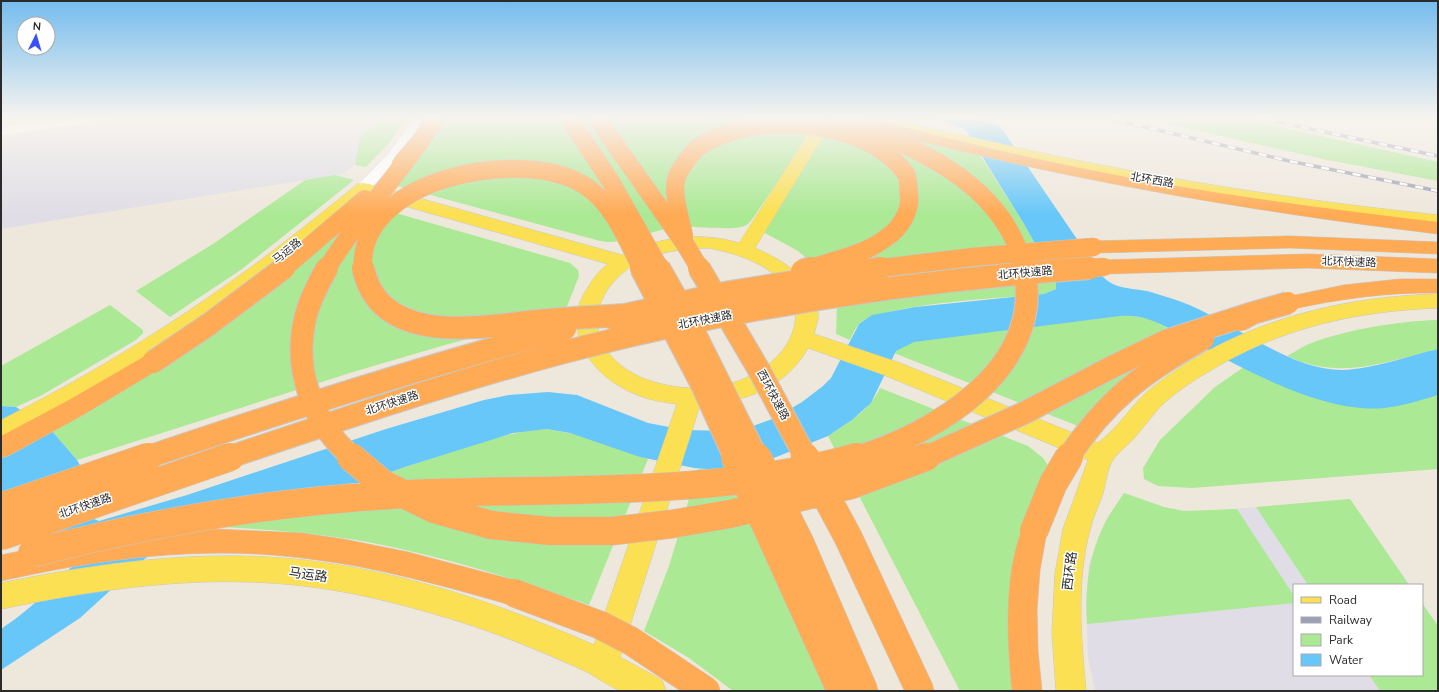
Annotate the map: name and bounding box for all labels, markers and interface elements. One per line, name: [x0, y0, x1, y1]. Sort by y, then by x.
north arrow: [16, 16, 56, 56]
text: N: [32, 19, 42, 34]
street label: 北环西路: [1129, 169, 1175, 191]
street label: 马运路: [269, 235, 305, 267]
street label: 北环快速路: [1321, 254, 1377, 270]
street label: 北环快速路: [997, 263, 1053, 283]
street label: 北环快速路: [677, 307, 733, 333]
street label: 西环快速路: [753, 367, 793, 423]
street label: 北环快速路: [364, 387, 420, 419]
street label: 北环快速路: [57, 490, 113, 522]
street label: 西环路: [1059, 551, 1081, 591]
street label: 马运路: [287, 563, 329, 587]
legend: [1293, 584, 1423, 676]
text: Road: [1329, 592, 1357, 608]
text: Railway: [1329, 612, 1373, 628]
text: Park: [1329, 632, 1354, 648]
text: Water: [1329, 652, 1363, 668]

